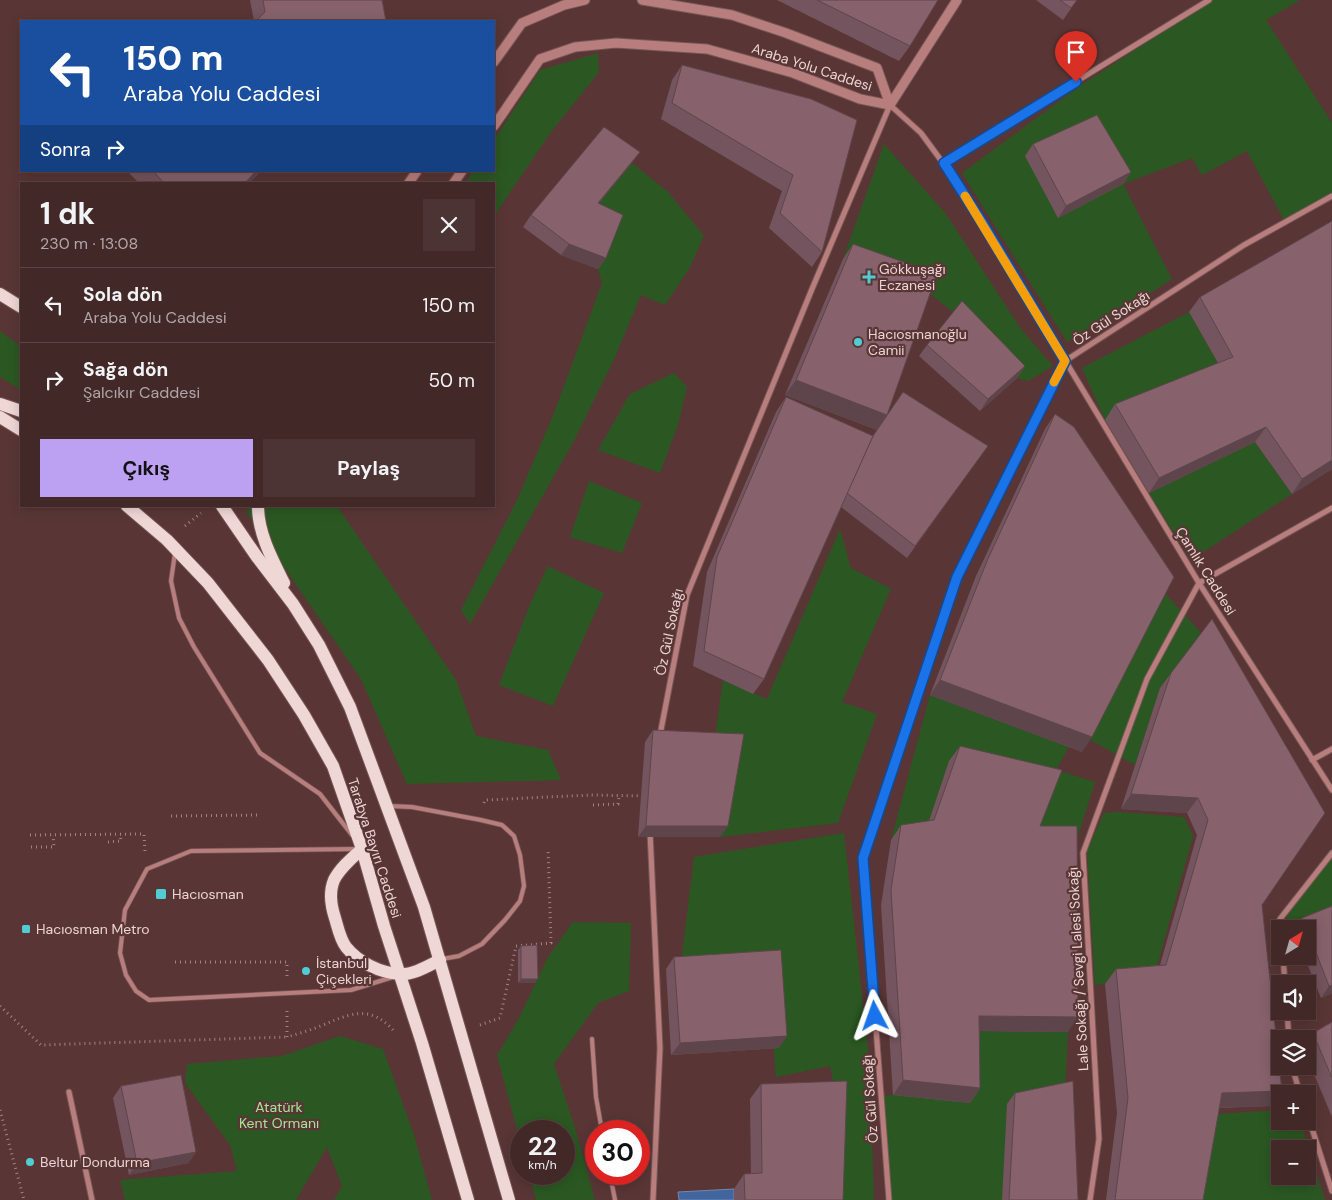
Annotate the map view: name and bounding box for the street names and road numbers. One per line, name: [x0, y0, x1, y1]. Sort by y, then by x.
street label: Araba Yolu Caddesi: [749, 39, 875, 95]
street label: Öz Gül Sokağı: [1069, 286, 1153, 350]
street label: Çamlık Caddesi: [1172, 524, 1240, 618]
street label: Öz Gül Sokağı: [651, 587, 687, 677]
street label: Tarabya Bayırı Caddesi: [344, 776, 406, 920]
street label: Lale Sokağı / Sevgi Lalesi Sokağı: [1064, 867, 1092, 1071]
street label: Öz Gül Sokağı: [858, 1054, 882, 1144]

